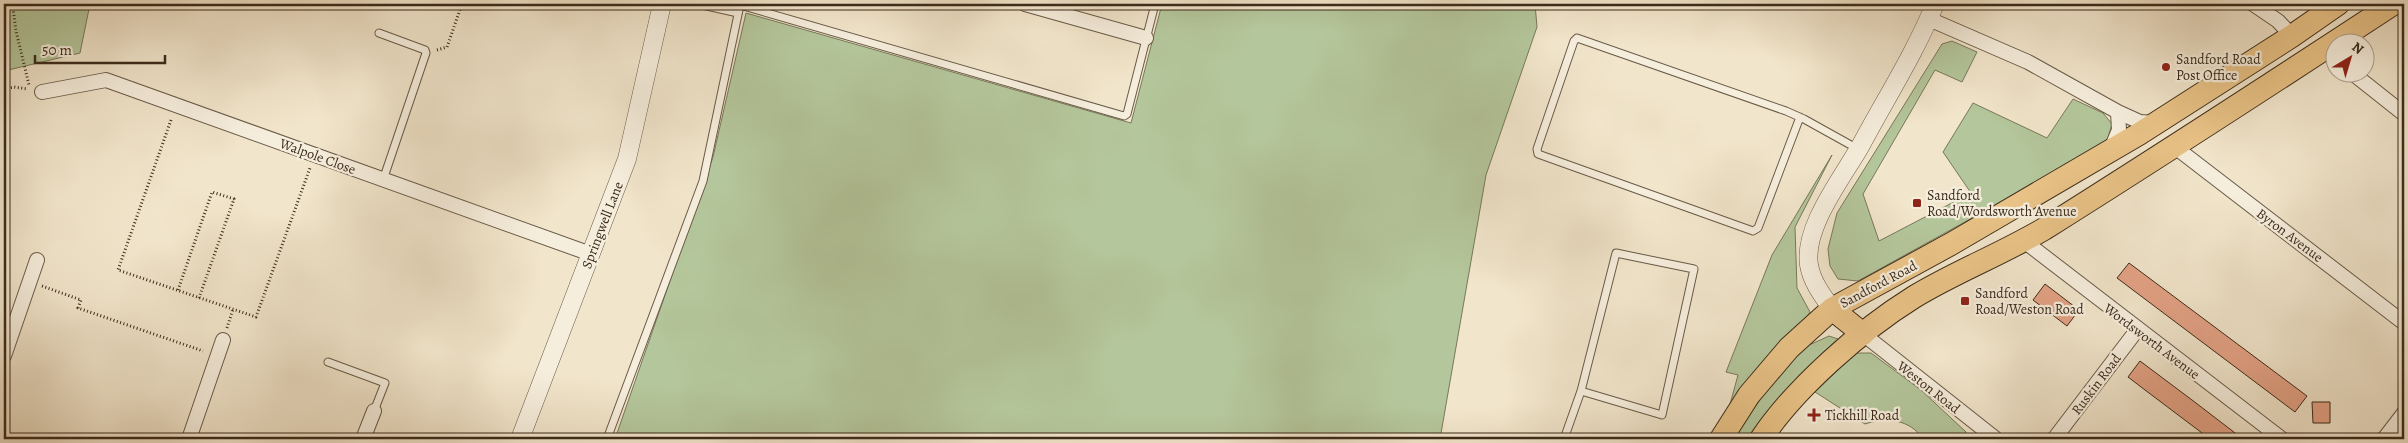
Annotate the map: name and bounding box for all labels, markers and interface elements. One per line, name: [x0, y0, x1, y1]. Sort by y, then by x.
scale bar: [35, 32, 165, 64]
north arrow: [2326, 32, 2376, 82]
text: N: [2348, 38, 2368, 59]
text: 50 m: [42, 40, 72, 60]
place label: Sandford Road Post Office: [2176, 50, 2261, 85]
marker: Sandford Road Post Office: [2160, 61, 2172, 73]
street label: Walpole Close: [276, 134, 359, 179]
street label: Springwell Lane: [577, 179, 628, 271]
place label: Sandford Road/Wordsworth Avenue: [1927, 186, 2077, 221]
marker: Sandford Road/Wordsworth Avenue: [1911, 197, 1923, 209]
street label: Byron Avenue: [2253, 204, 2327, 267]
street label: Sandford Road: [1836, 256, 1921, 313]
place label: Sandford Road/Weston Road: [1975, 284, 2084, 319]
marker: Sandford Road/Weston Road: [1959, 295, 1971, 307]
street label: Wordsworth Avenue: [2099, 298, 2204, 384]
street label: Ruskin Road: [2067, 350, 2126, 419]
street label: Weston Road: [1892, 356, 1964, 418]
place label: Tickhill Road: [1825, 406, 1900, 425]
marker: Tickhill Road: [1807, 408, 1821, 422]

